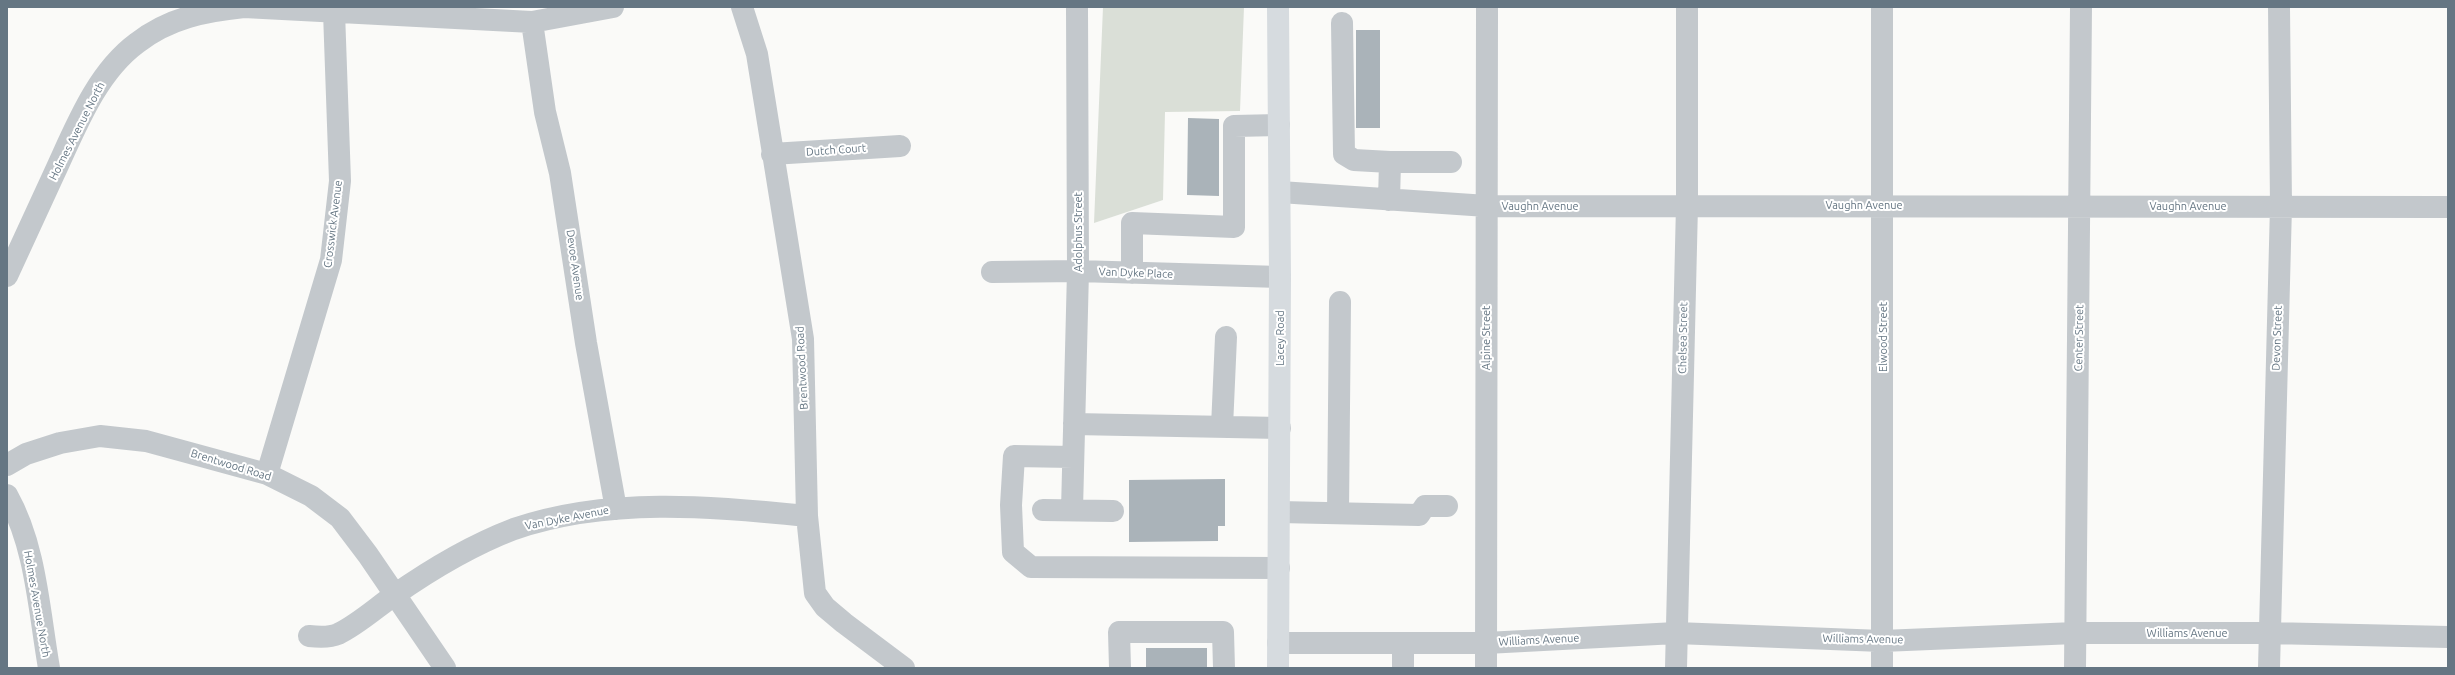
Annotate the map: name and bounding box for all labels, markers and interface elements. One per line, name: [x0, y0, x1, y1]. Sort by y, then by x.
street label: Holmes Avenue North: [46, 80, 108, 182]
street label: Dutch Court: [806, 141, 866, 159]
street label: Crosswick Avenue: [321, 179, 345, 269]
street label: Adolphus Street: [1071, 192, 1085, 272]
street label: Vaughn Avenue: [1825, 198, 1903, 212]
street label: Vaughn Avenue: [1501, 199, 1579, 213]
street label: Vaughn Avenue: [2149, 199, 2227, 213]
street label: Devoe Avenue: [564, 229, 586, 301]
street label: Van Dyke Place: [1099, 265, 1173, 281]
street label: Chelsea Street: [1676, 302, 1690, 374]
street label: Elwood Street: [1876, 302, 1890, 372]
street label: Center Street: [2072, 304, 2086, 372]
street label: Devon Street: [2269, 305, 2285, 371]
street label: Alpine Street: [1479, 306, 1493, 370]
street label: Lacey Road: [1273, 310, 1287, 366]
street label: Brentwood Road: [793, 326, 811, 410]
street label: Brentwood Road: [189, 446, 273, 484]
street label: Van Dyke Avenue: [524, 503, 610, 533]
street label: Holmes Avenue North: [21, 549, 53, 659]
street label: Williams Avenue: [2146, 626, 2228, 640]
street label: Williams Avenue: [1498, 631, 1580, 649]
street label: Williams Avenue: [1822, 632, 1904, 646]

